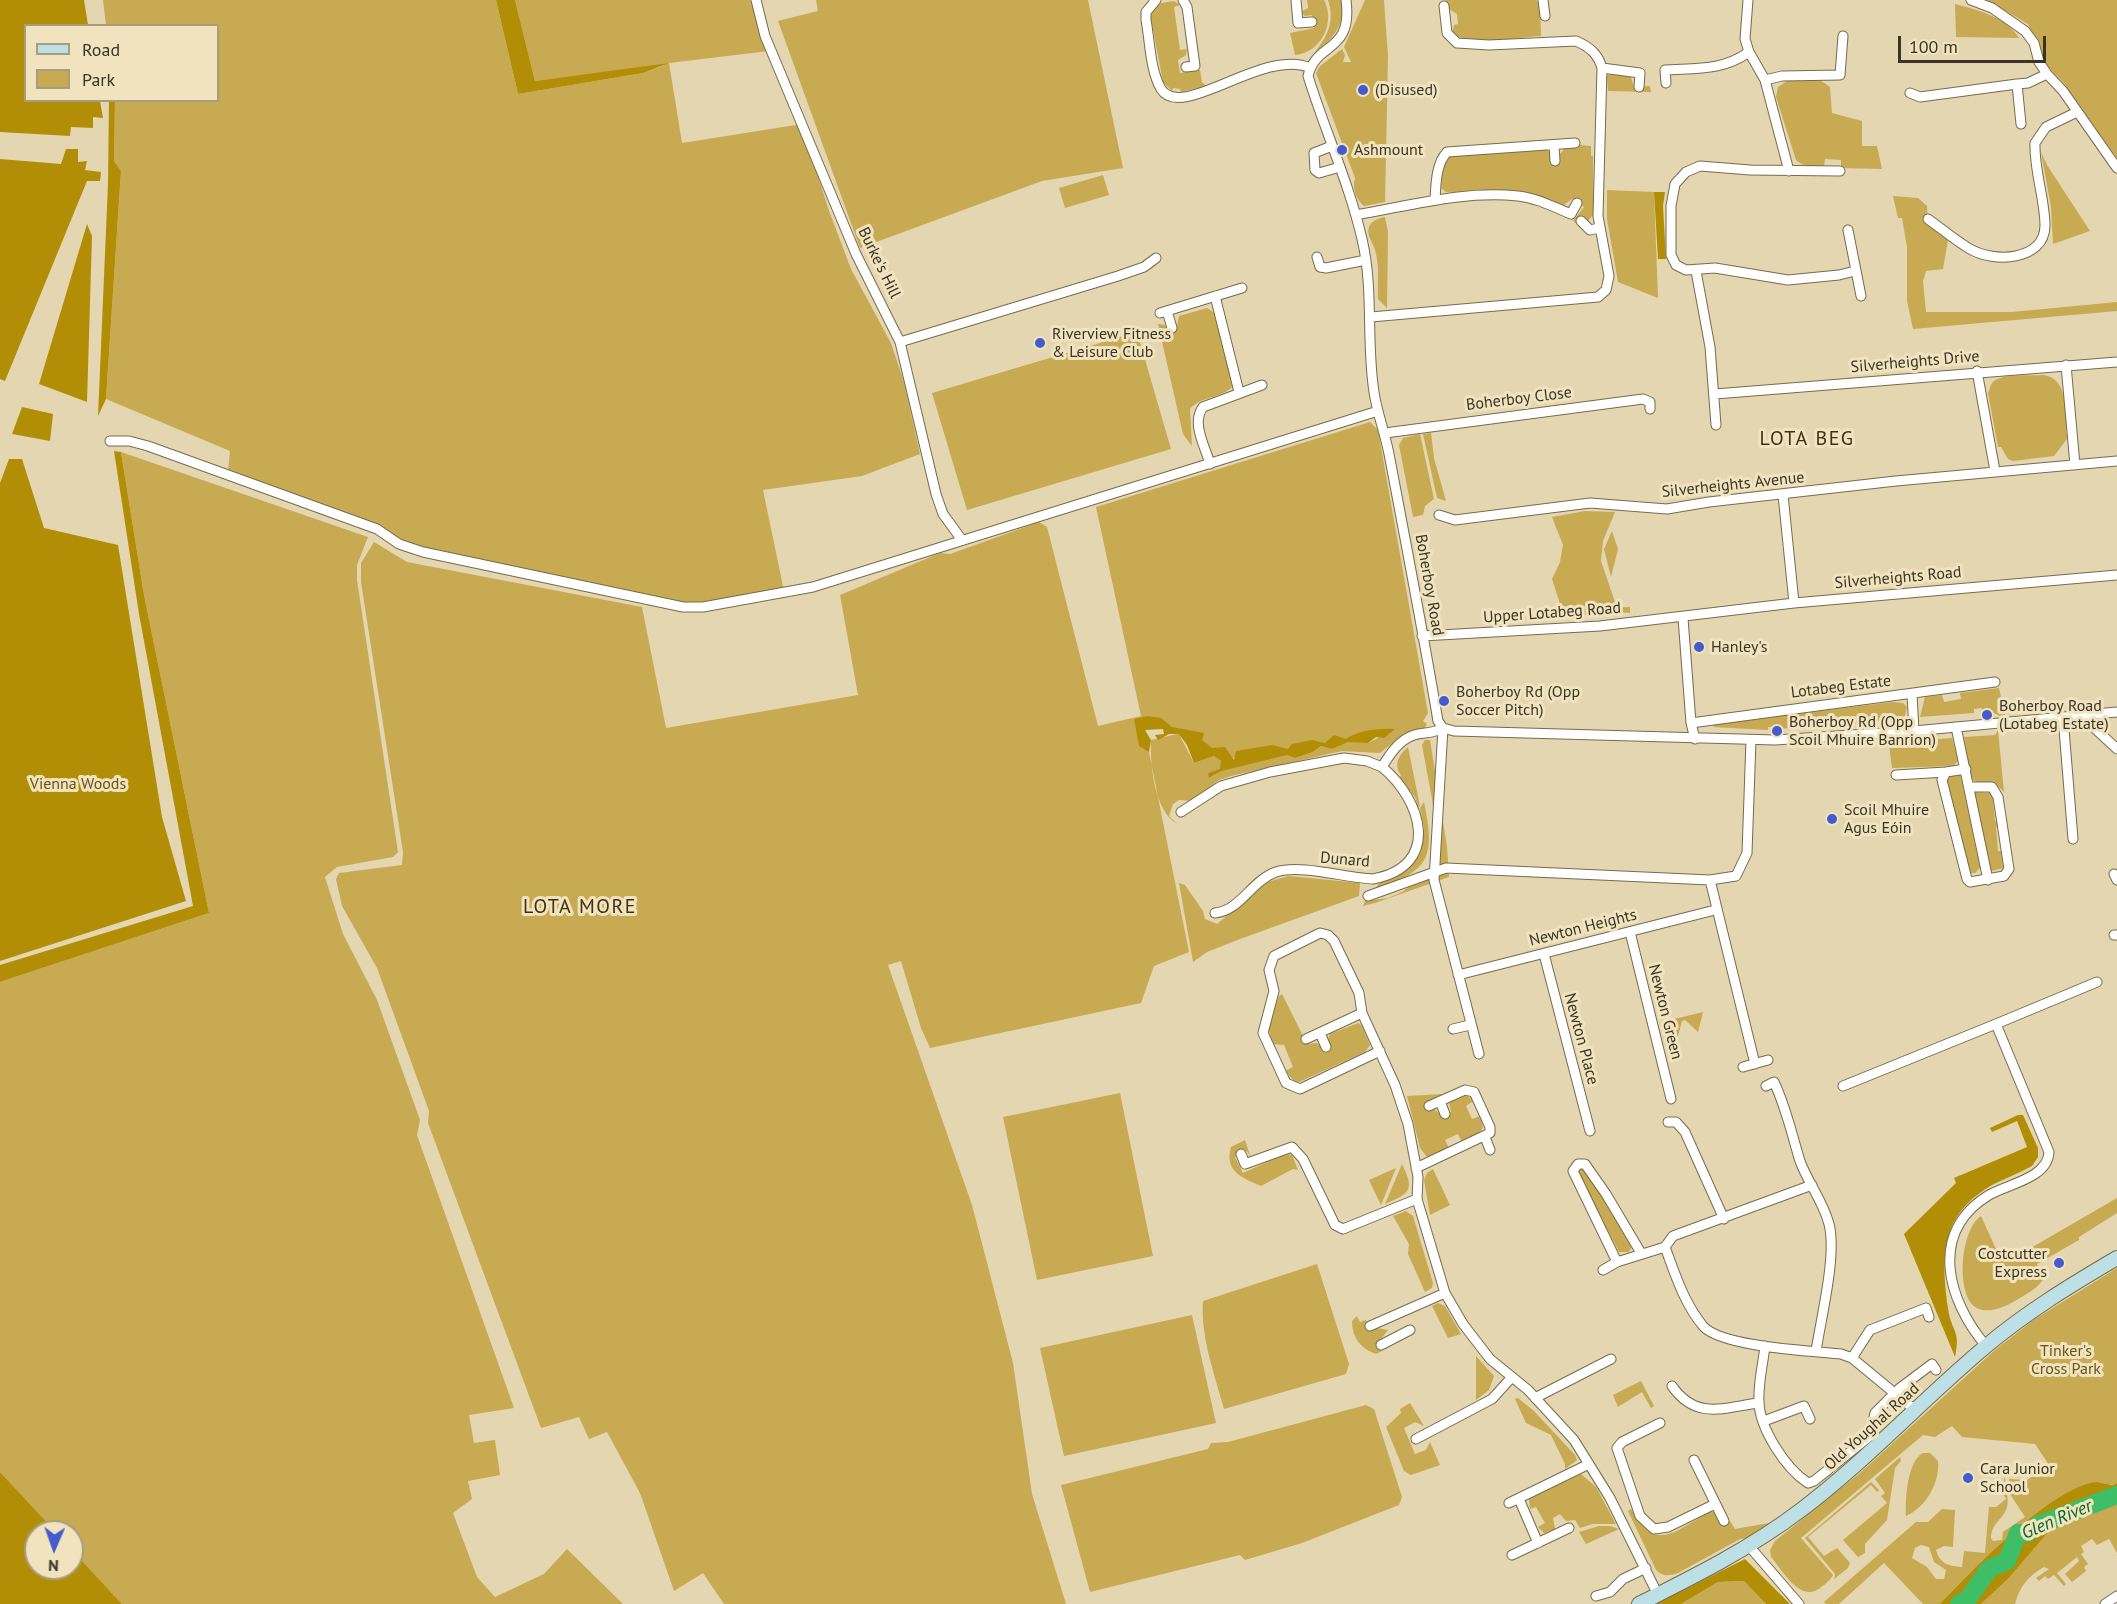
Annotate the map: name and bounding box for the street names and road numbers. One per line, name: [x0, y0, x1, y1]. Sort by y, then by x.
street label: Burke's Hill: [854, 224, 904, 302]
street label: Silverheights Drive: [1850, 347, 1980, 377]
street label: Boherboy Close: [1465, 383, 1573, 415]
street label: Silverheights Avenue: [1661, 468, 1805, 502]
street label: Boherboy Road: [1411, 533, 1447, 637]
street label: Silverheights Road: [1834, 563, 1962, 593]
street label: Upper Lotabeg Road: [1482, 599, 1622, 627]
street label: Lotabeg Estate: [1790, 671, 1892, 703]
street label: Dunard: [1319, 848, 1371, 872]
street label: Newton Heights: [1527, 905, 1639, 951]
street label: Newton Green: [1644, 962, 1686, 1062]
street label: Newton Place: [1560, 991, 1602, 1087]
street label: Old Youghal Road: [1820, 1379, 1924, 1475]

